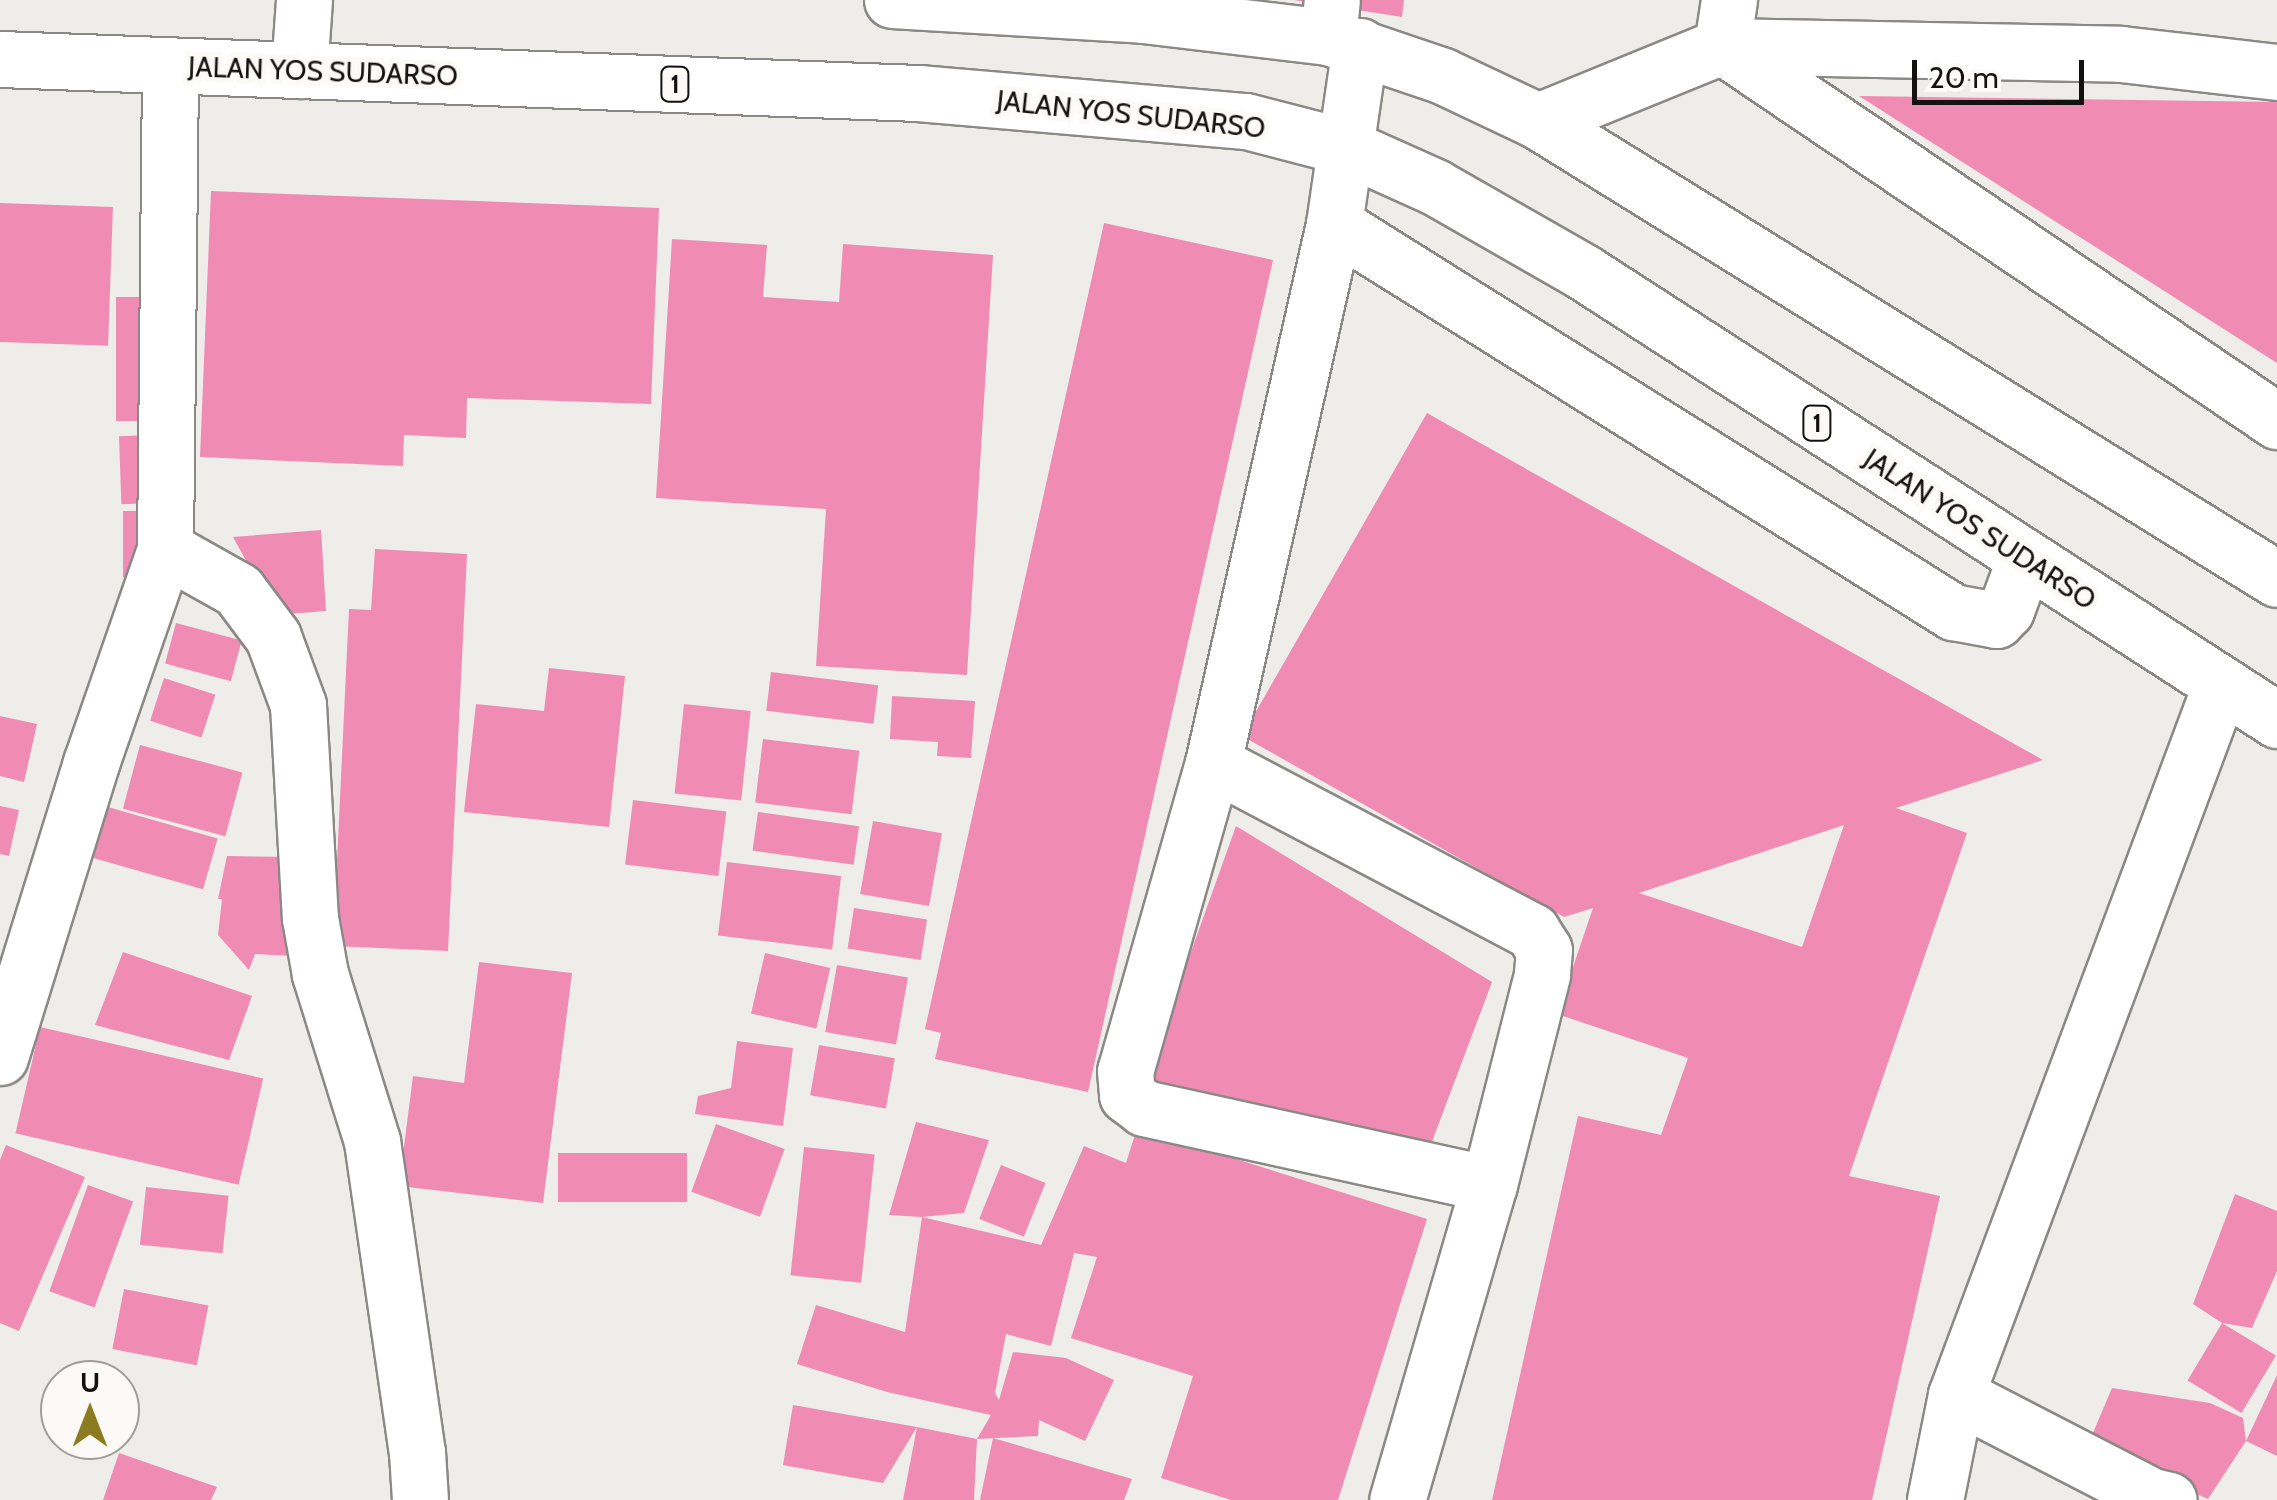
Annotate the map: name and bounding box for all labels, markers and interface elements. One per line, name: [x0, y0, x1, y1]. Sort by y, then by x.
scale bar: [1917, 40, 2090, 102]
street label: JALAN YOS SUDARSO: [188, 50, 458, 92]
text: 20 m: [1929, 59, 1999, 96]
road number: 1: [660, 64, 690, 104]
street label: JALAN YOS SUDARSO: [995, 83, 1267, 145]
road number: 1: [1802, 403, 1832, 443]
street label: JALAN YOS SUDARSO: [1858, 441, 2102, 617]
north arrow: [40, 1360, 140, 1460]
text: U: [80, 1365, 100, 1399]

